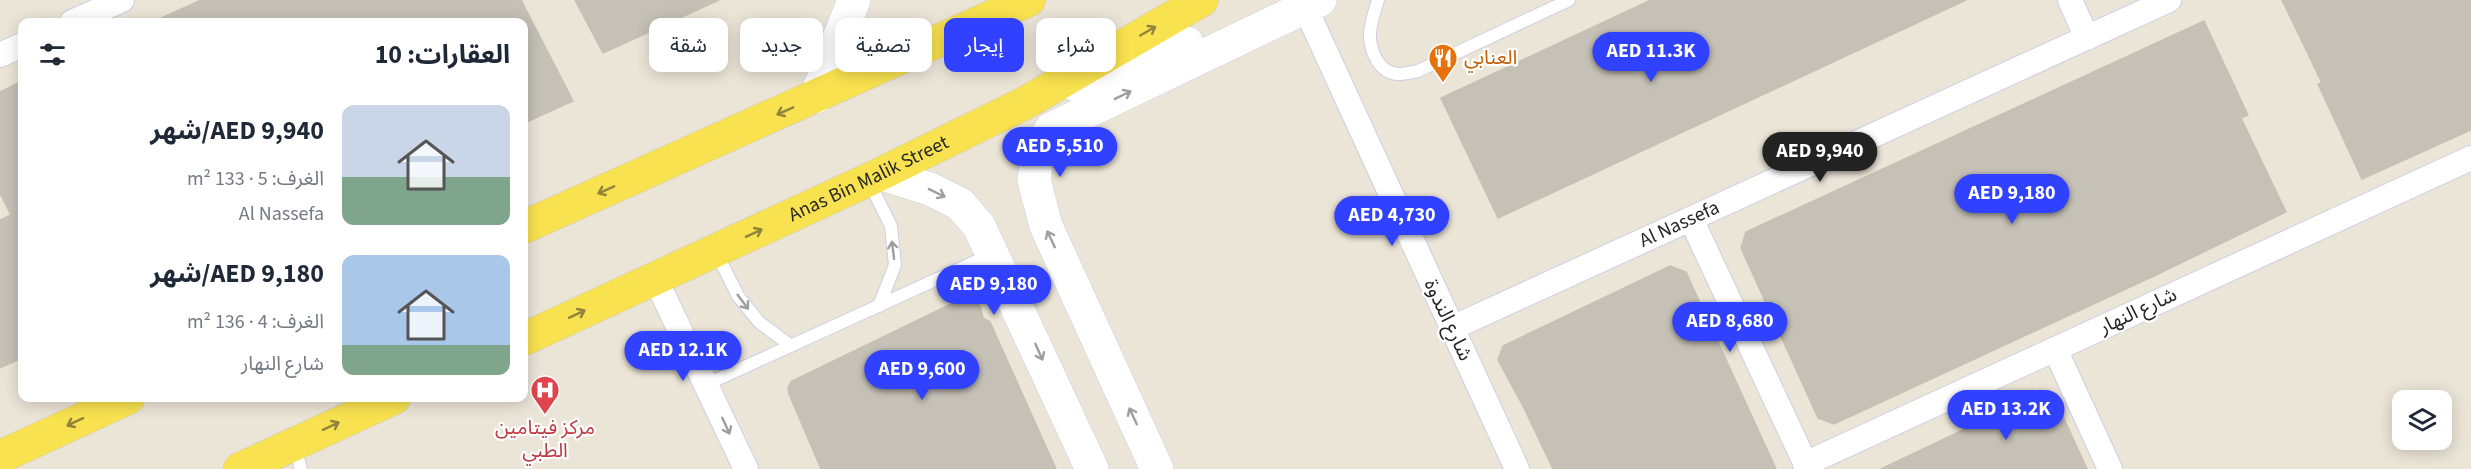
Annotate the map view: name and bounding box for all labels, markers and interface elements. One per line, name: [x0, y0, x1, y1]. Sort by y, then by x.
chip: شقة: [649, 18, 728, 72]
chip: جديد: [740, 18, 823, 72]
chip: تصفية: [835, 18, 932, 72]
chip: إيجار: [944, 18, 1024, 72]
chip: شراء: [1036, 18, 1116, 72]
one-way arrow: [1139, 25, 1156, 37]
pin: AED 11.3K: [1582, 32, 1720, 83]
text: العقارات: 10: [375, 36, 510, 73]
text: AED 11.3K: [1606, 37, 1696, 65]
icon: filters: [36, 38, 69, 71]
restaurant icon: العنابي: [1427, 42, 1459, 84]
place label: العنابي: [1464, 44, 1517, 73]
one-way arrow: [1113, 89, 1131, 100]
one-way arrow: [776, 106, 794, 117]
text: AED 9,940/شهر: [150, 112, 324, 149]
pin: AED 5,510: [991, 127, 1129, 178]
street label: Anas Bin Malik Street: [784, 128, 954, 229]
icon: home: [390, 129, 462, 201]
text: AED 5,510: [1016, 132, 1104, 160]
pin: AED 9,940: [1751, 132, 1889, 183]
text: AED 9,940: [1776, 137, 1864, 165]
text: الغرف: 5 · 133 m²: [187, 165, 324, 193]
pin: AED 9,180: [1943, 174, 2081, 225]
text: AED 9,180: [1968, 179, 2056, 207]
one-way arrow: [598, 185, 616, 196]
one-way arrow: [927, 187, 945, 199]
street label: Al Nassefa: [1635, 194, 1724, 254]
pin: AED 4,730: [1323, 196, 1461, 247]
text: Al Nassefa: [239, 200, 324, 228]
text: AED 4,730: [1348, 201, 1436, 229]
one-way arrow: [744, 226, 762, 238]
one-way arrow: [1045, 230, 1057, 248]
one-way arrow: [888, 241, 899, 260]
text: AED 9,180/شهر: [150, 255, 324, 292]
pin: AED 9,180: [925, 265, 1063, 316]
text: AED 9,180: [950, 270, 1038, 298]
street label: شارع الندوة: [1417, 274, 1479, 366]
icon: home: [390, 279, 462, 351]
street label: شارع النهار: [2094, 281, 2182, 342]
one-way arrow: [737, 293, 750, 309]
pin: AED 8,680: [1661, 302, 1799, 353]
text: AED 8,680: [1686, 307, 1774, 335]
text: الغرف: 4 · 136 m²: [187, 308, 324, 336]
one-way arrow: [567, 308, 585, 320]
pin: AED 12.1K: [614, 331, 752, 382]
text: AED 12.1K: [638, 336, 728, 364]
one-way arrow: [1034, 343, 1045, 361]
text: شارع النهار: [241, 350, 324, 378]
pin: AED 9,600: [853, 350, 991, 401]
text: AED 9,600: [878, 355, 966, 383]
hospital icon: مركز فيتامين الطبي: [529, 374, 561, 416]
pin: AED 13.2K: [1937, 390, 2075, 441]
map controls: [2392, 390, 2452, 450]
button: layers: [2392, 390, 2452, 450]
text: AED 13.2K: [1961, 395, 2051, 423]
one-way arrow: [1126, 407, 1138, 425]
place label: مركز فيتامين الطبي: [495, 414, 595, 466]
one-way arrow: [721, 416, 733, 434]
one-way arrow: [66, 417, 84, 428]
one-way arrow: [321, 420, 339, 432]

